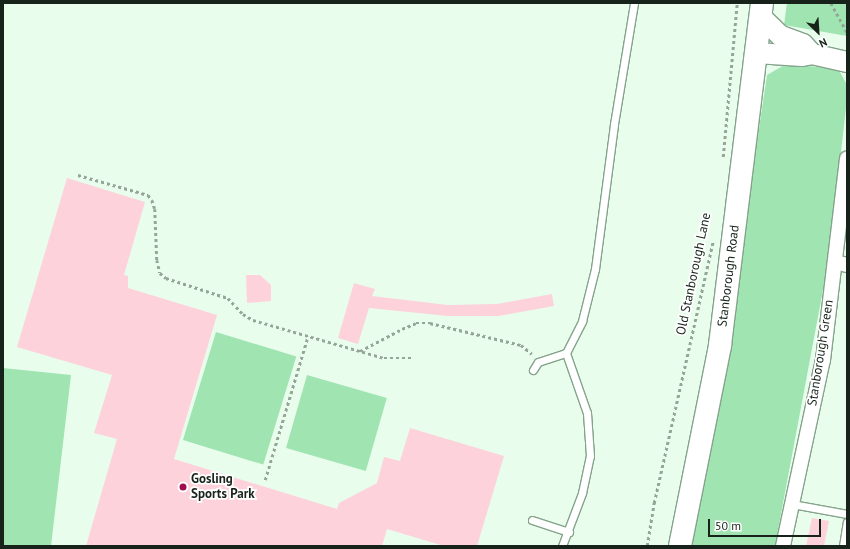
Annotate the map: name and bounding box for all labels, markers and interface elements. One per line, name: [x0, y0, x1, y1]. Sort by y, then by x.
north arrow: [798, 12, 838, 52]
text: N: [817, 35, 829, 51]
street label: Old Stanborough Lane: [673, 211, 715, 337]
street label: Stanborough Road: [715, 224, 743, 328]
street label: Stanborough Green: [805, 299, 837, 407]
place label: Gosling Sports Park: [191, 472, 255, 503]
marker: Gosling Sports Park: [178, 482, 188, 492]
scale bar: [710, 511, 823, 537]
text: 50 m: [715, 518, 741, 533]

